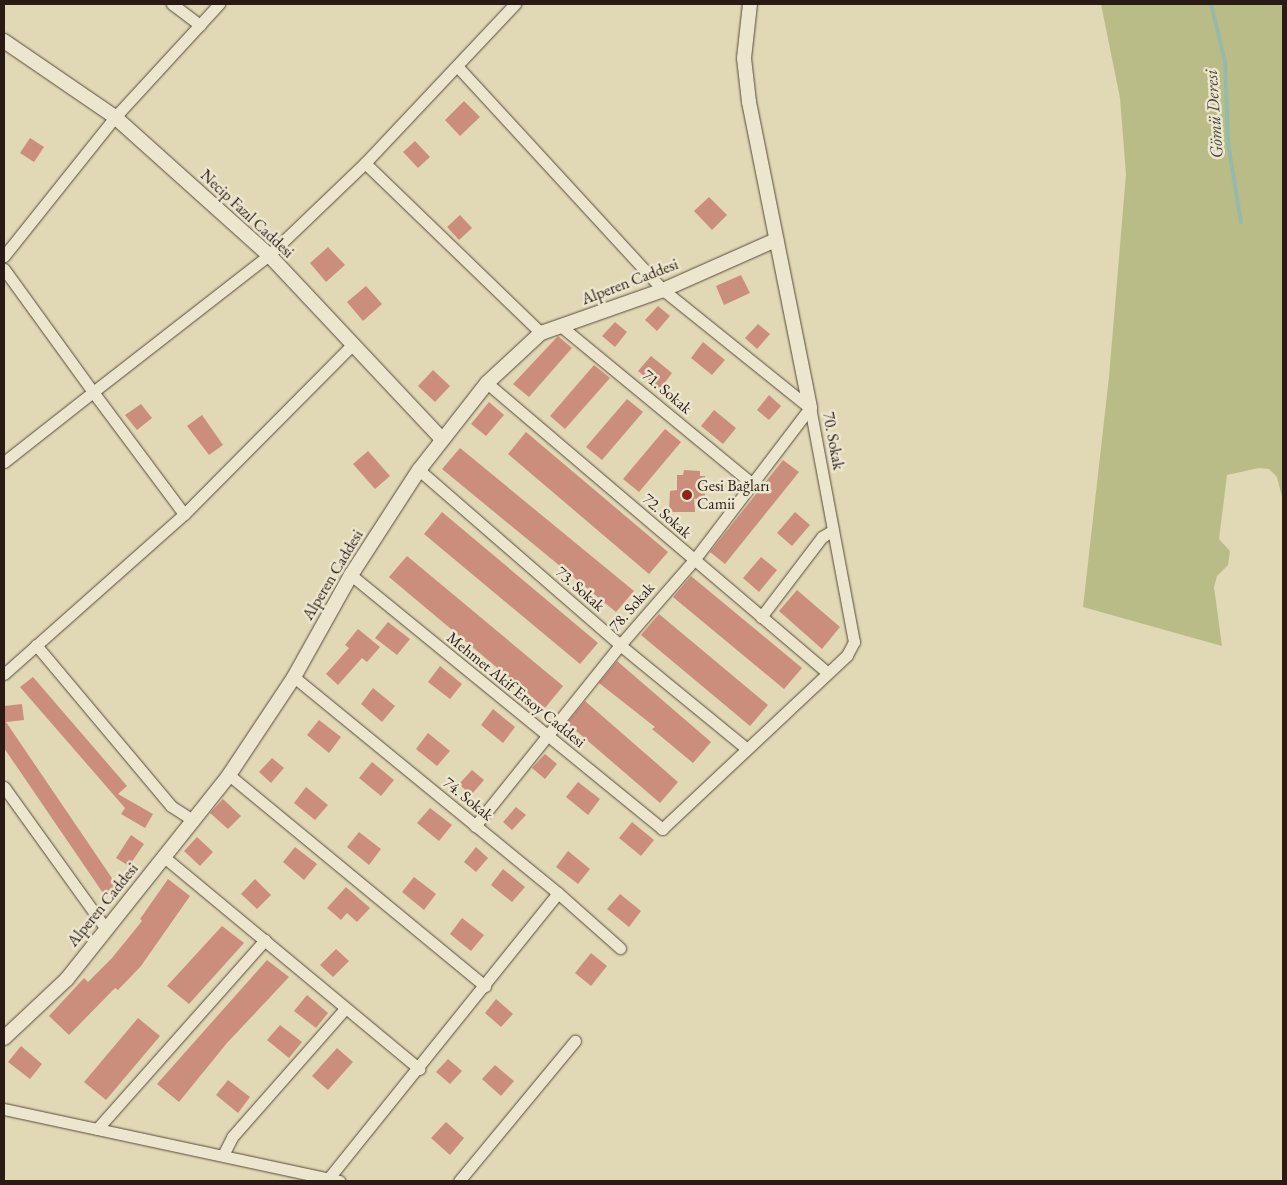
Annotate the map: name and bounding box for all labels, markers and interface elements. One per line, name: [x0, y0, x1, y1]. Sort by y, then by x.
water label: Gömü Deresi: [1200, 69, 1228, 159]
street label: Necip Fazıl Caddesi: [196, 166, 298, 262]
street label: Alperen Caddesi: [579, 255, 681, 309]
street label: 71. Sokak: [638, 366, 696, 418]
street label: 70. Sokak: [818, 410, 848, 472]
place label: Gesi Bağları Camii: [697, 476, 769, 514]
street label: 72. Sokak: [639, 489, 695, 543]
marker: Gesi Bağları Camii: [681, 489, 693, 501]
street label: Alperen Caddesi: [299, 526, 367, 624]
street label: 73. Sokak: [552, 562, 608, 616]
street label: 78. Sokak: [605, 579, 659, 635]
street label: Mehmet Akif Ersoy Caddesi: [443, 628, 589, 752]
street label: 74. Sokak: [439, 773, 497, 825]
street label: Alperen Caddesi: [63, 859, 143, 951]

